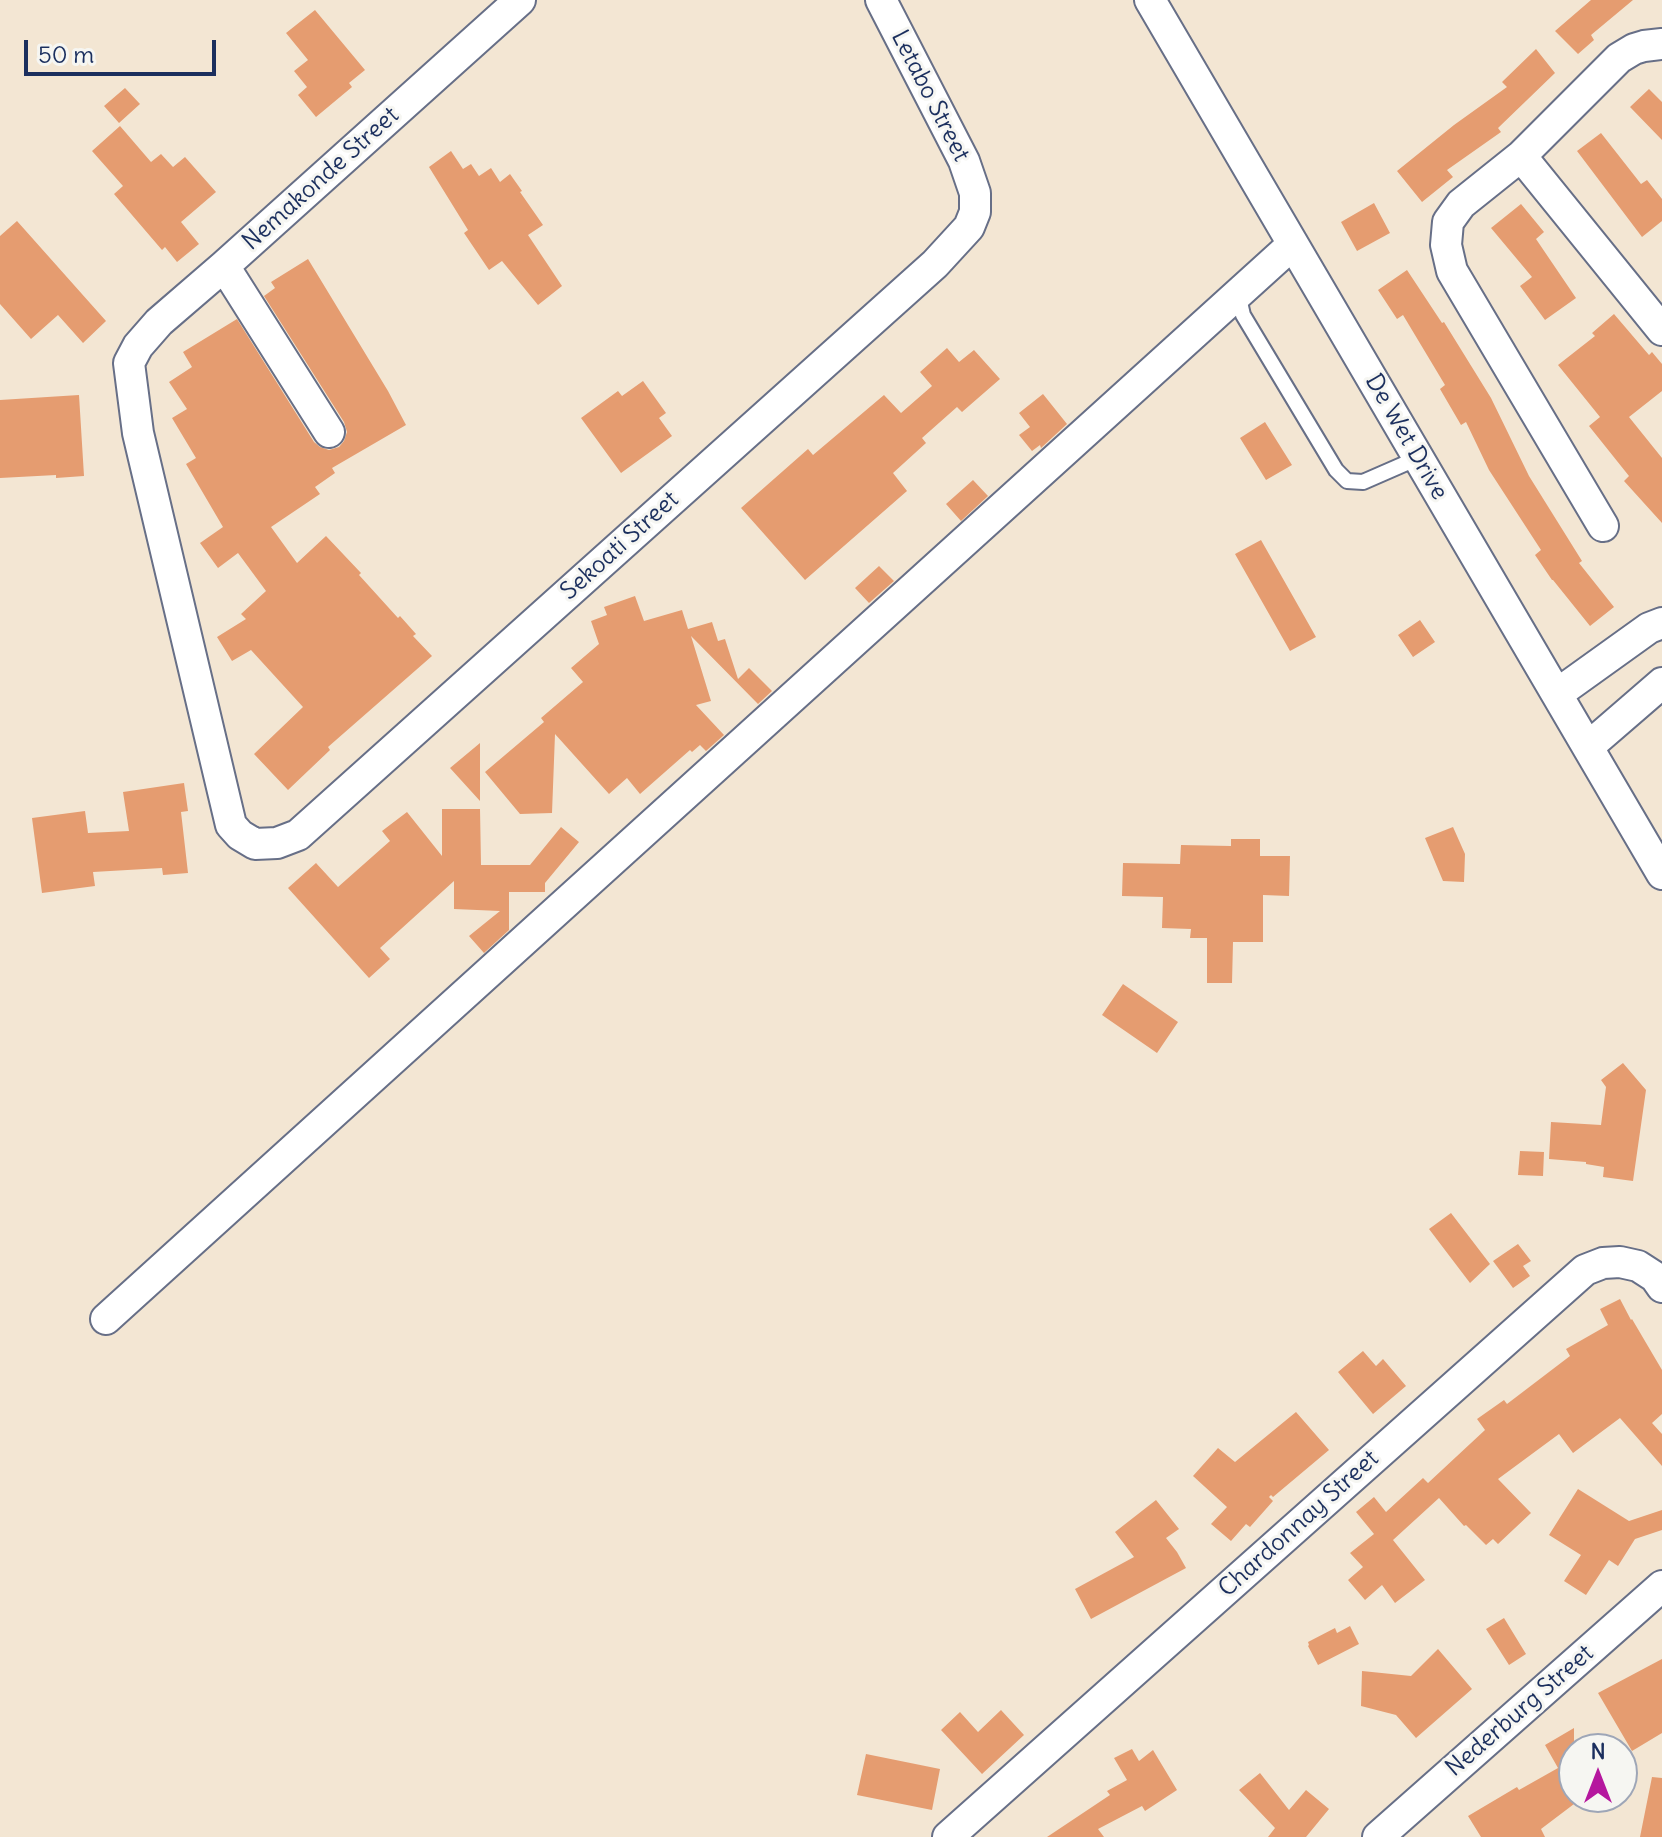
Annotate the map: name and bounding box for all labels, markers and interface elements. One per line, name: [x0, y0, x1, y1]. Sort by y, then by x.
scale bar: [28, 24, 220, 74]
street label: Letabo Street: [885, 26, 975, 166]
text: 50 m: [38, 39, 94, 69]
street label: Nemakonde Street: [237, 101, 405, 257]
street label: De Wet Drive: [1359, 369, 1453, 505]
street label: Sekoati Street: [555, 486, 685, 606]
street label: Chardonnay Street: [1213, 1445, 1385, 1603]
street label: Nederburg Street: [1440, 1639, 1600, 1783]
north arrow: [1558, 1733, 1638, 1813]

